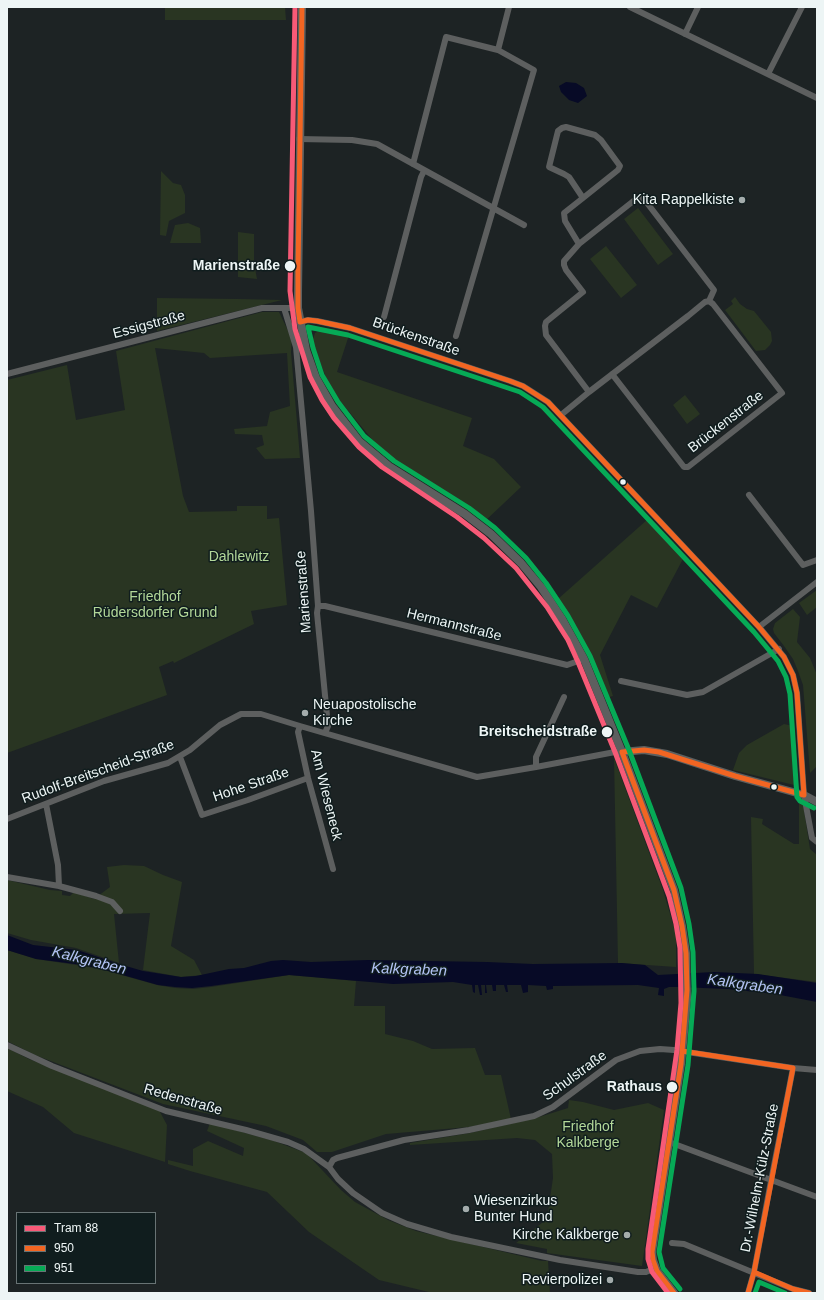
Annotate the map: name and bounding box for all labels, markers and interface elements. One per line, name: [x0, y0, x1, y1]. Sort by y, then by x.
place label: Kita Rappelkiste: [633, 192, 734, 208]
marker: Kita Rappelkiste: [737, 195, 747, 205]
place label: Marienstraße: [193, 258, 280, 274]
marker: Marienstraße: [283, 259, 297, 273]
street label: Essigstraße: [111, 307, 187, 343]
street label: Brückenstraße: [370, 314, 462, 360]
street label: Brückenstraße: [685, 387, 767, 457]
unlabelled marker: [618, 477, 628, 487]
park label: Dahlewitz: [209, 549, 269, 565]
street label: Marienstraße: [293, 550, 315, 634]
park label: Friedhof Rüdersdorfer Grund: [93, 589, 217, 622]
street label: Hermannstraße: [405, 605, 503, 645]
place label: Neuapostolische Kirche: [313, 697, 417, 730]
marker: Neuapostolische Kirche: [300, 708, 310, 718]
place label: Breitscheidstraße: [479, 724, 597, 740]
marker: Breitscheidstraße: [600, 725, 614, 739]
street label: Rudolf-Breitscheid-Straße: [19, 737, 177, 807]
street label: Am Wieseneck: [307, 748, 345, 842]
street label: Hohe Straße: [211, 764, 291, 806]
unlabelled marker: [769, 782, 779, 792]
water label: Kalkgraben: [50, 943, 128, 979]
water label: Kalkgraben: [371, 960, 447, 980]
water label: Kalkgraben: [706, 971, 784, 999]
street label: Schulstraße: [540, 1047, 610, 1105]
place label: Rathaus: [607, 1079, 662, 1095]
marker: Rathaus: [665, 1080, 679, 1094]
street label: Redenstraße: [142, 1081, 224, 1119]
street label: Dr.-Wilhelm-Külz-Straße: [737, 1102, 783, 1254]
park label: Friedhof Kalkberge: [556, 1119, 620, 1152]
place label: Wiesenzirkus Bunter Hund: [474, 1193, 557, 1226]
marker: Wiesenzirkus Bunter Hund: [461, 1204, 471, 1214]
legend: [16, 1212, 156, 1284]
text: Tram 88: [54, 1221, 98, 1235]
place label: Kirche Kalkberge: [512, 1227, 619, 1243]
marker: Kirche Kalkberge: [622, 1230, 632, 1240]
text: 950: [54, 1241, 74, 1255]
text: 951: [54, 1261, 74, 1275]
place label: Revierpolizei: [522, 1272, 602, 1288]
marker: Revierpolizei: [605, 1275, 615, 1285]

